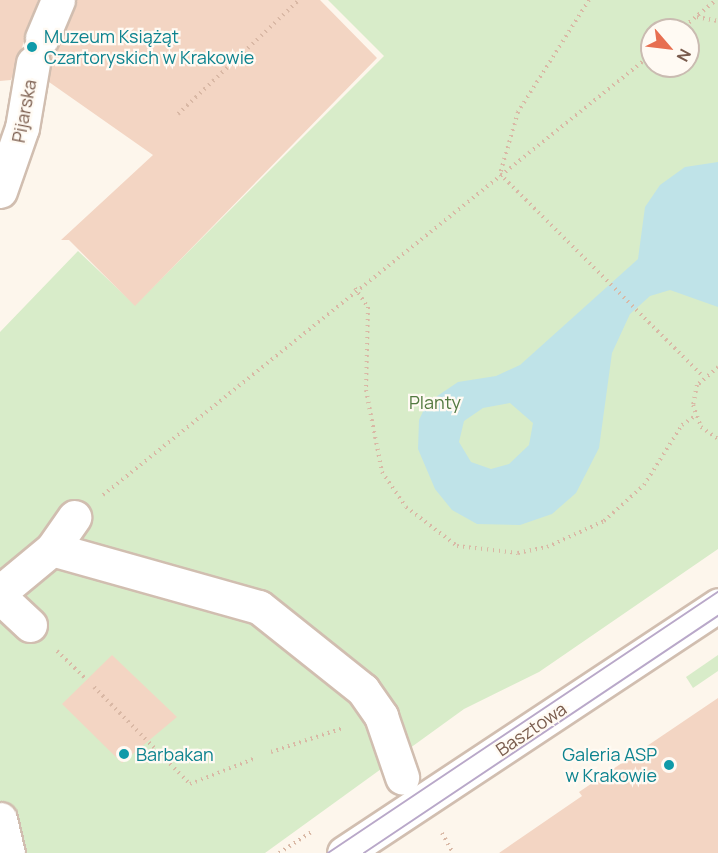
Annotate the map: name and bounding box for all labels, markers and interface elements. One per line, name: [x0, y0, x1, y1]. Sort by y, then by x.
north arrow: [640, 18, 700, 78]
place label: Muzeum Książąt Czartoryskich w Krakowie: [44, 26, 254, 68]
marker: Muzeum Książąt Czartoryskich w Krakowie: [25, 40, 39, 54]
text: N: [672, 45, 697, 66]
street label: Pijarska: [7, 77, 41, 145]
park label: Planty: [409, 391, 461, 413]
street label: Basztowa: [492, 698, 570, 760]
place label: Barbakan: [136, 743, 214, 765]
place label: Galeria ASP w Krakowie: [562, 744, 657, 786]
marker: Barbakan: [117, 747, 131, 761]
marker: Galeria ASP w Krakowie: [662, 758, 676, 772]

